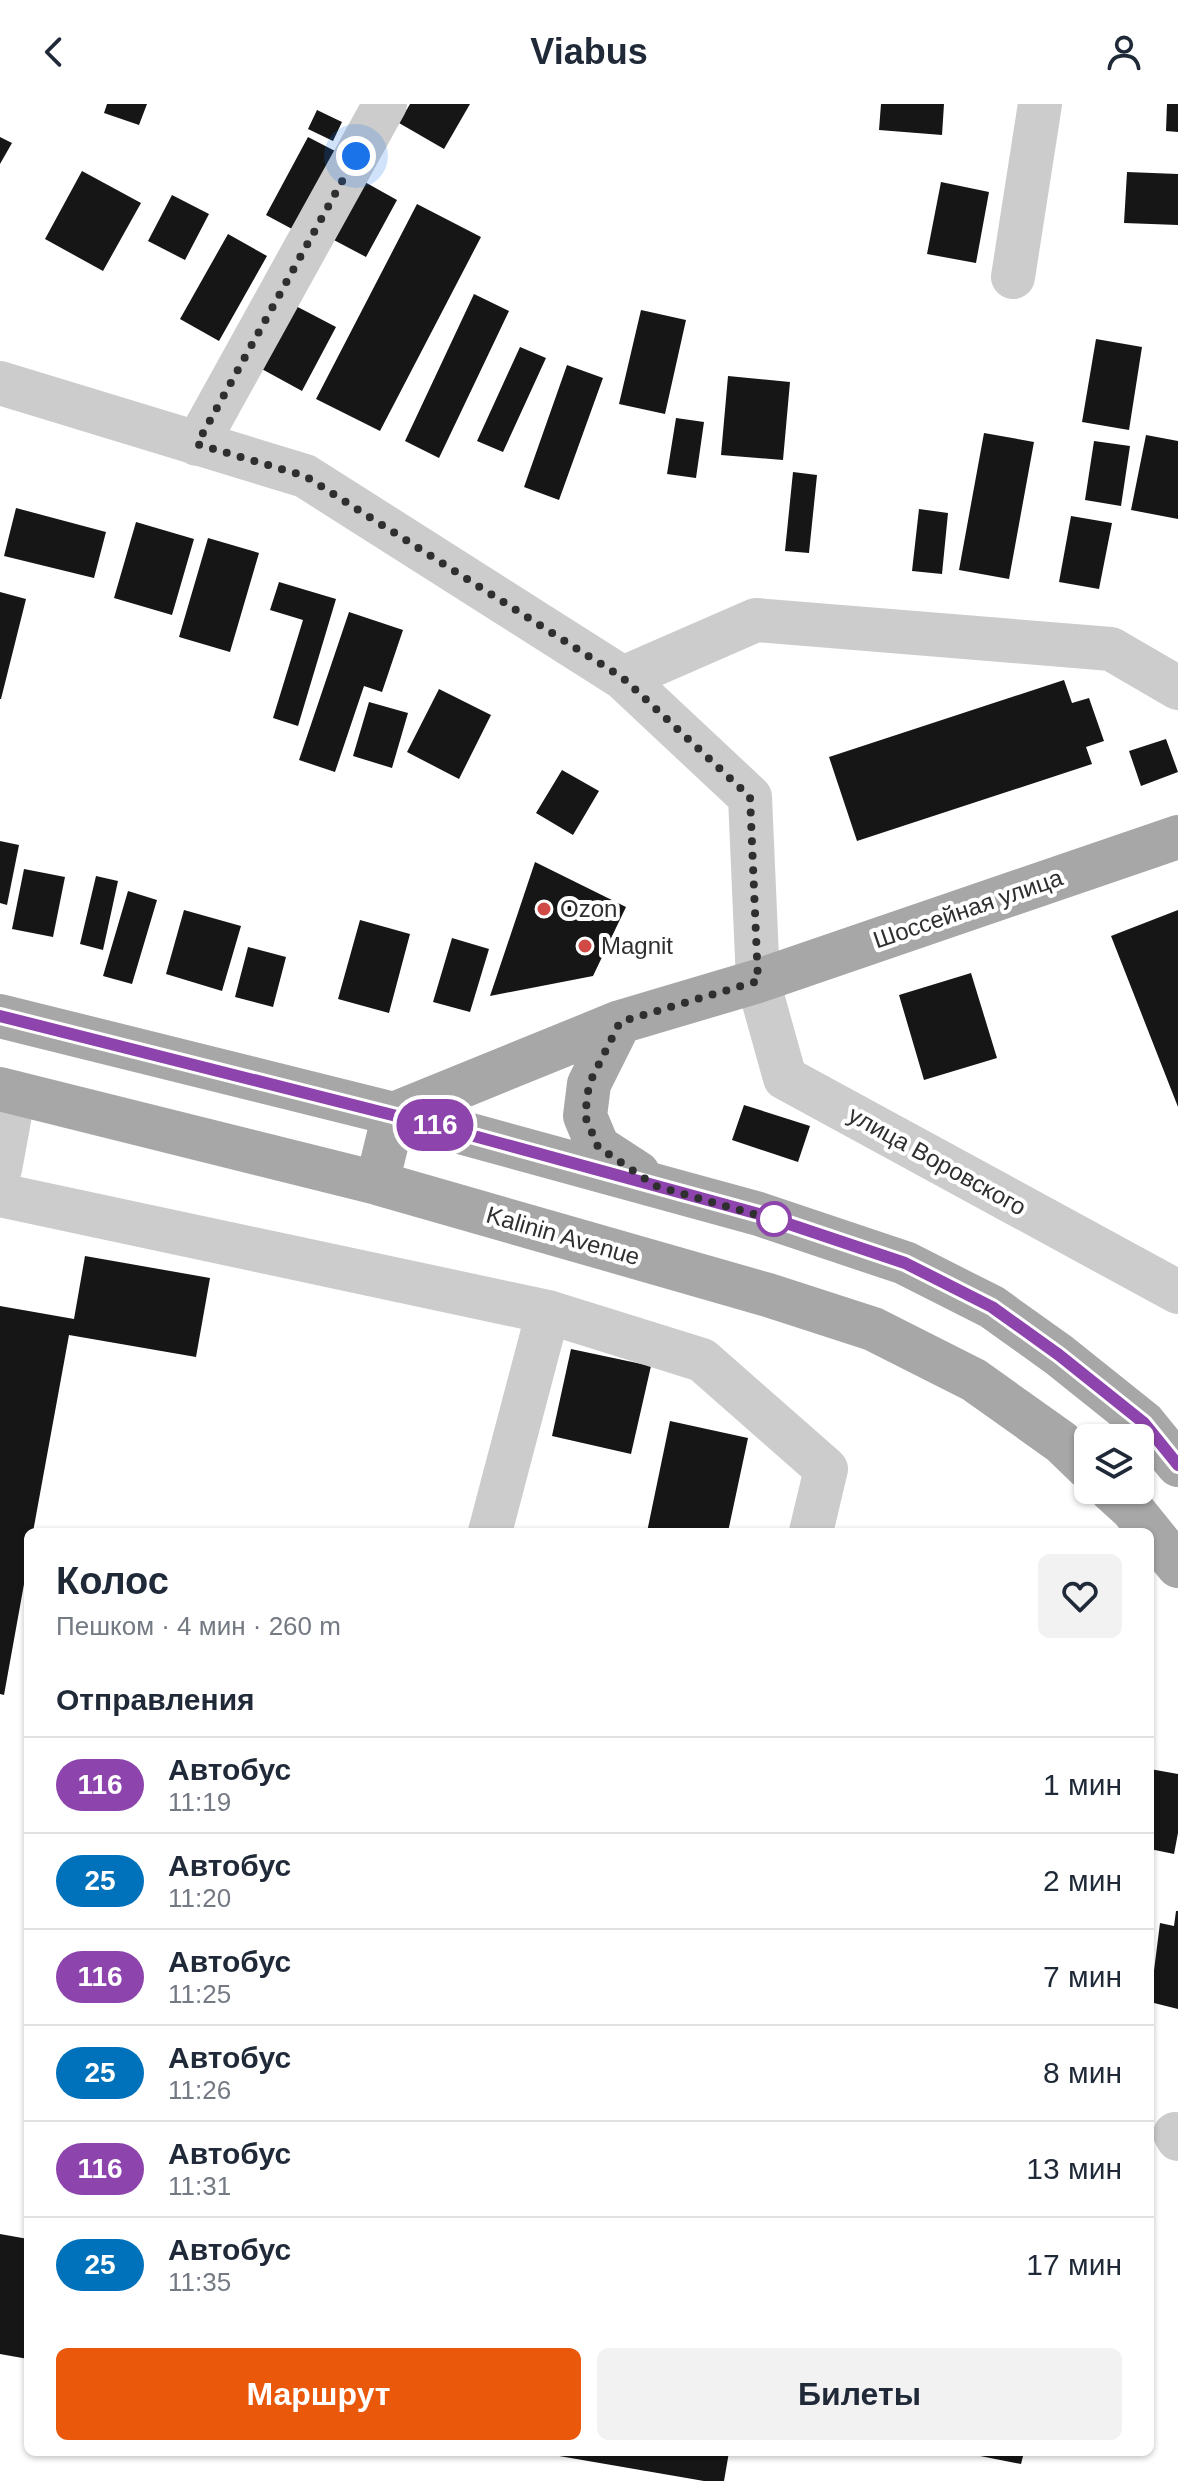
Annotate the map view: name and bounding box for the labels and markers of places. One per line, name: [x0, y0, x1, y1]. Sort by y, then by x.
place label: Ozon: [560, 895, 617, 922]
marker: Ozon: [535, 900, 553, 918]
place label: Magnit: [601, 932, 673, 959]
marker: Magnit: [576, 937, 594, 955]
unlabelled marker: [757, 1202, 791, 1236]

